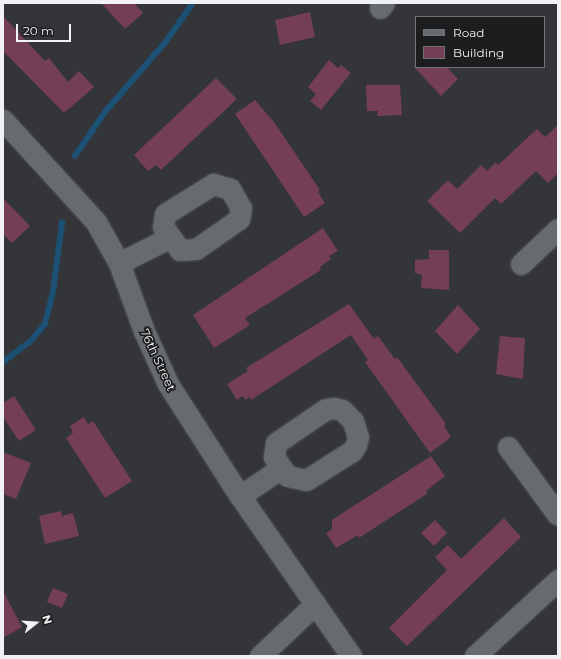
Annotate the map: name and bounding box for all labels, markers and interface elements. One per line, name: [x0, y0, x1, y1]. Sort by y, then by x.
scale bar: [18, 16, 73, 42]
legend: [415, 16, 545, 68]
text: 20 m: [23, 23, 54, 38]
text: Road: [453, 25, 484, 40]
text: Building: [453, 45, 504, 60]
street label: 76th Street: [137, 327, 179, 393]
north arrow: [16, 603, 56, 643]
text: N: [39, 613, 55, 626]

